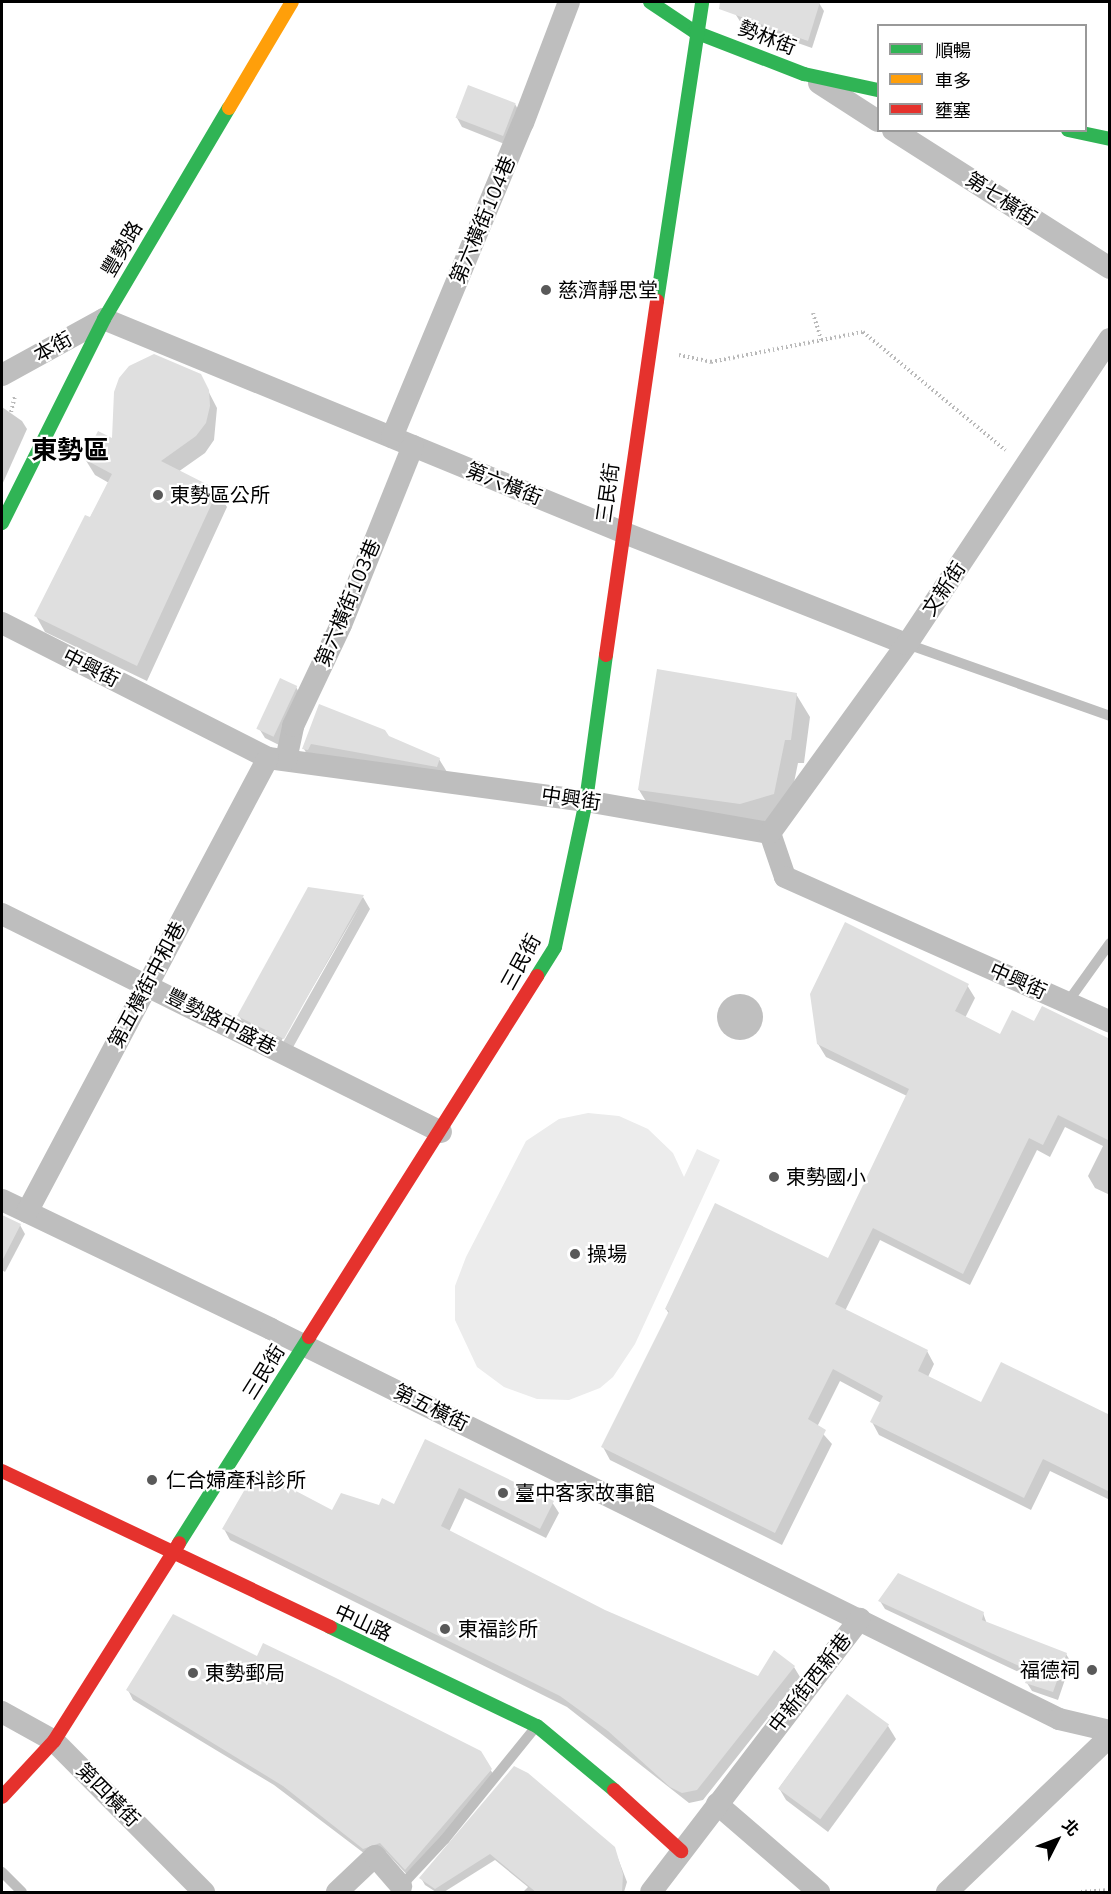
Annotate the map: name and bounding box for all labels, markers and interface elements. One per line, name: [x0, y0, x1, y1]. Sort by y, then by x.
street label: 勢林街: [735, 16, 799, 60]
legend: [877, 24, 1087, 132]
text: 順暢: [935, 39, 971, 63]
text: 車多: [935, 69, 971, 93]
text: 壅塞: [935, 99, 971, 123]
street label: 第六橫街104巷: [445, 153, 521, 287]
street label: 第七橫街: [961, 167, 1041, 231]
street label: 豐勢路: [97, 217, 147, 281]
place label: 慈濟靜思堂: [558, 278, 658, 302]
marker: 慈濟靜思堂: [539, 283, 553, 297]
street label: 本街: [30, 327, 76, 367]
district label: 東勢區: [31, 435, 109, 467]
street label: 第六橫街: [462, 458, 546, 510]
street label: 三民街: [592, 462, 624, 524]
place label: 東勢區公所: [170, 483, 270, 507]
marker: 東勢區公所: [151, 488, 165, 502]
street label: 第六橫街103巷: [310, 536, 386, 670]
street label: 文新街: [917, 557, 971, 621]
street label: 中興街: [59, 644, 123, 692]
street label: 中興街: [540, 783, 602, 815]
street label: 第五橫街中和巷: [104, 918, 190, 1052]
street label: 三民街: [496, 930, 546, 994]
street label: 中興街: [986, 958, 1050, 1004]
street label: 豐勢路中盛巷: [162, 984, 280, 1060]
place label: 東勢國小: [786, 1165, 866, 1189]
marker: 東勢國小: [767, 1170, 781, 1184]
place label: 操場: [587, 1242, 627, 1266]
marker: 操場: [568, 1247, 582, 1261]
street label: 三民街: [238, 1340, 290, 1404]
street label: 第五橫街: [390, 1380, 472, 1436]
place label: 仁合婦產科診所: [166, 1468, 306, 1492]
marker: 仁合婦產科診所: [143, 1471, 161, 1489]
place label: 臺中客家故事館: [515, 1481, 655, 1505]
marker: 臺中客家故事館: [496, 1486, 510, 1500]
street label: 中山路: [331, 1599, 395, 1647]
place label: 東福診所: [458, 1617, 538, 1641]
marker: 東福診所: [436, 1620, 454, 1638]
street label: 中新街西新巷: [764, 1628, 856, 1738]
place label: 福德祠: [1020, 1658, 1080, 1682]
place label: 東勢郵局: [205, 1661, 285, 1685]
marker: 福德祠: [1085, 1663, 1099, 1677]
marker: 東勢郵局: [186, 1666, 200, 1680]
street label: 第四橫街: [71, 1758, 145, 1832]
north arrow: [1027, 1810, 1087, 1870]
text: 北: [1057, 1815, 1084, 1841]

